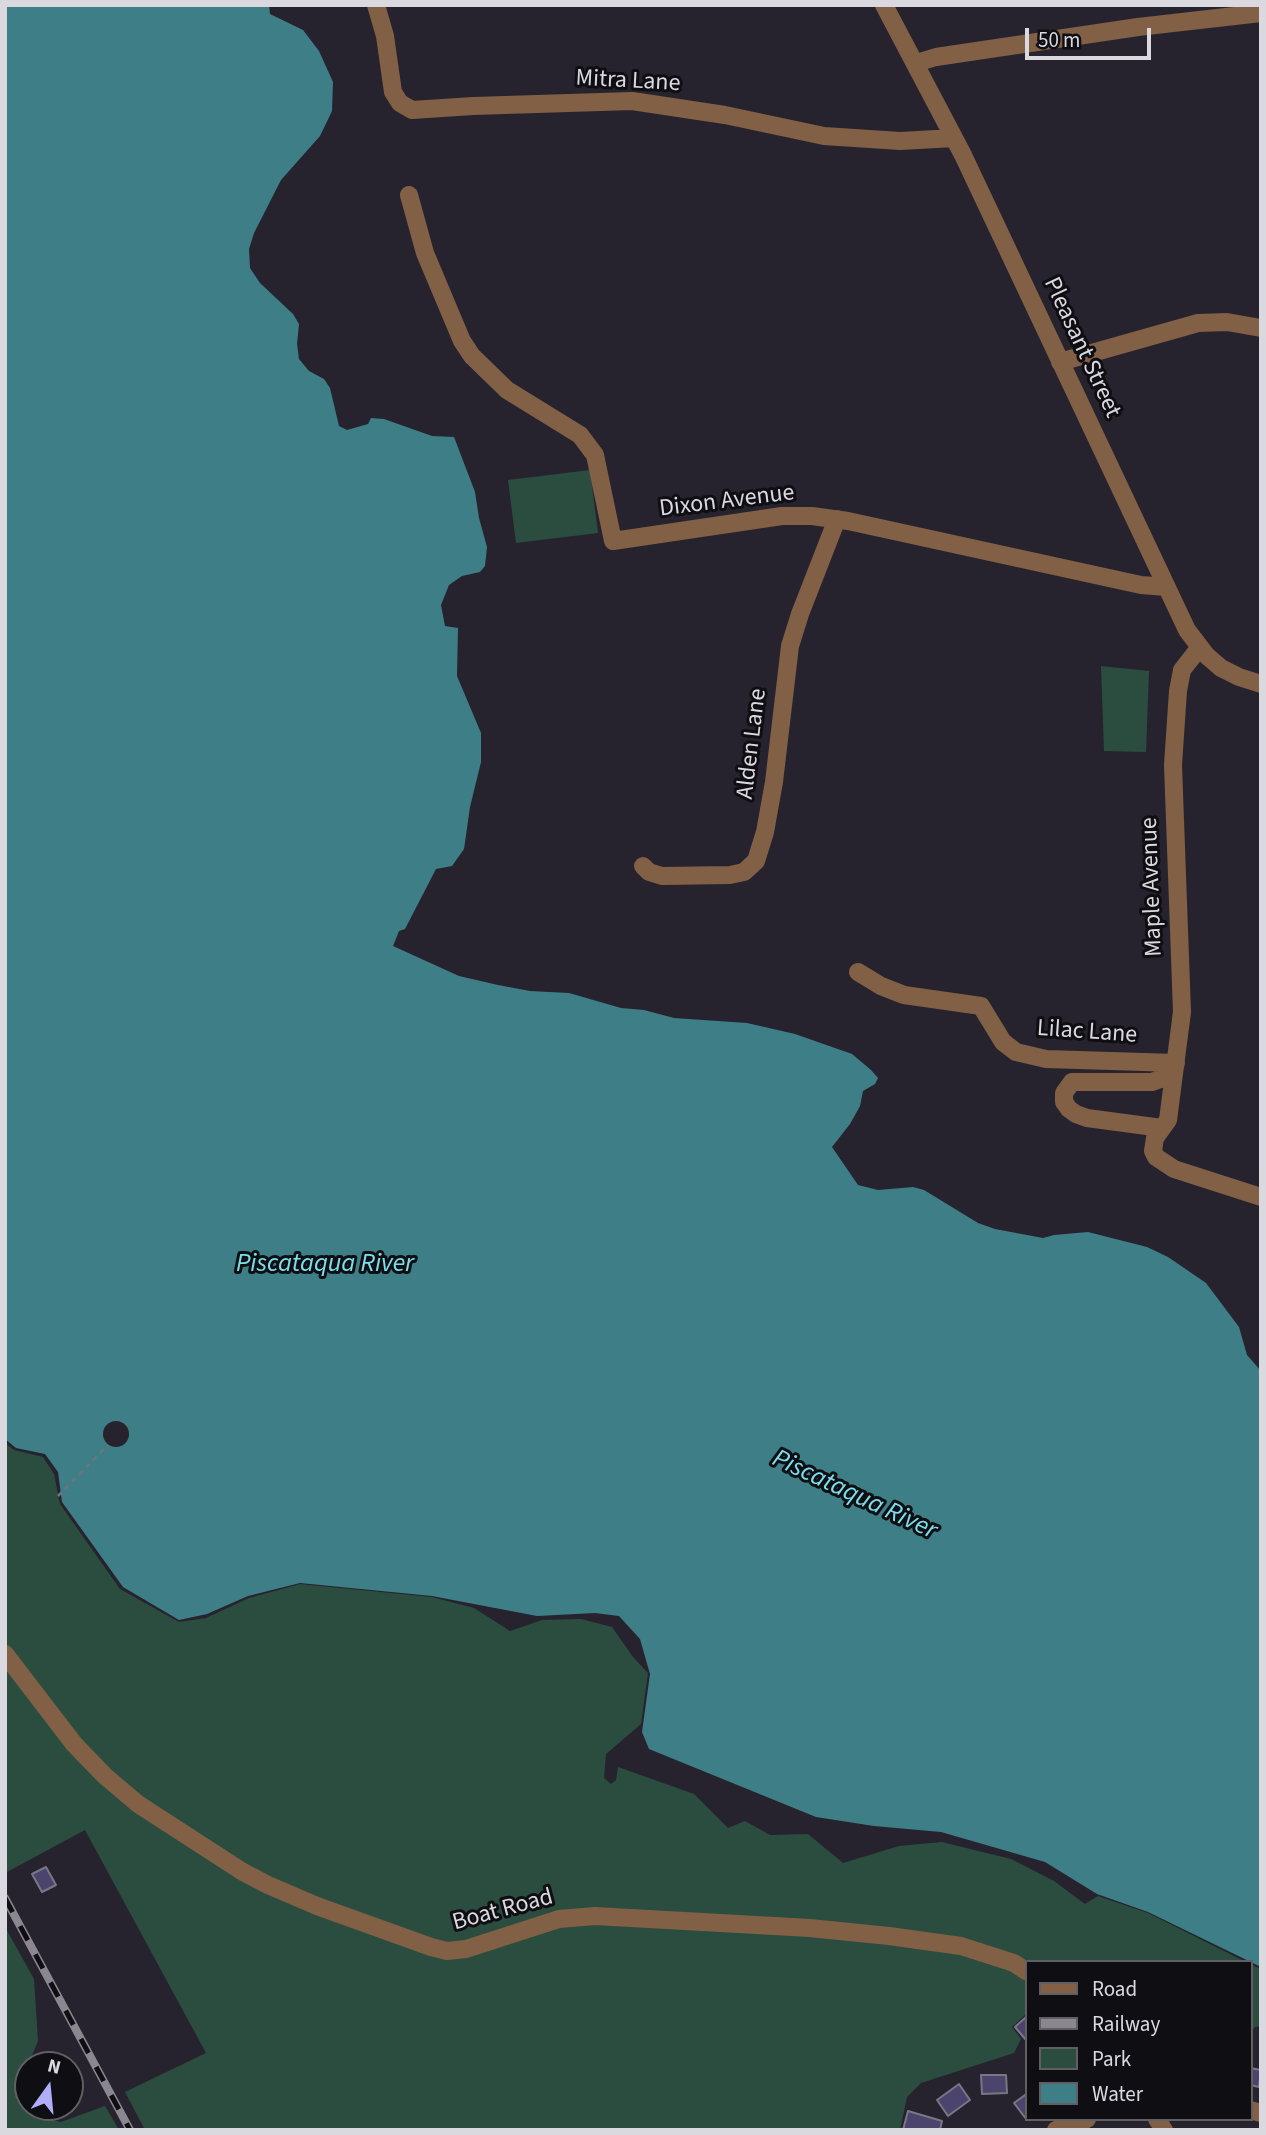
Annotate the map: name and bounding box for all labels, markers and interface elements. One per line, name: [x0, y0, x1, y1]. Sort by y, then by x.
scale bar: [1028, 14, 1154, 58]
text: 50 m: [1038, 25, 1080, 55]
street label: Mitra Lane: [575, 65, 681, 99]
street label: Pleasant Street: [1036, 273, 1126, 423]
street label: Dixon Avenue: [658, 479, 796, 525]
street label: Alden Lane: [732, 687, 774, 801]
street label: Maple Avenue: [1136, 817, 1170, 957]
street label: Lilac Lane: [1036, 1015, 1138, 1051]
water label: Piscataqua River: [236, 1249, 414, 1281]
water label: Piscataqua River: [767, 1444, 941, 1548]
street label: Boat Road: [450, 1884, 556, 1938]
legend: [1024, 1960, 1252, 2121]
text: Road: [1092, 1974, 1137, 2004]
text: Railway: [1092, 2009, 1160, 2039]
text: Park: [1092, 2044, 1131, 2074]
north arrow: [14, 2051, 84, 2121]
text: N: [44, 2052, 64, 2082]
text: Water: [1092, 2079, 1143, 2109]

